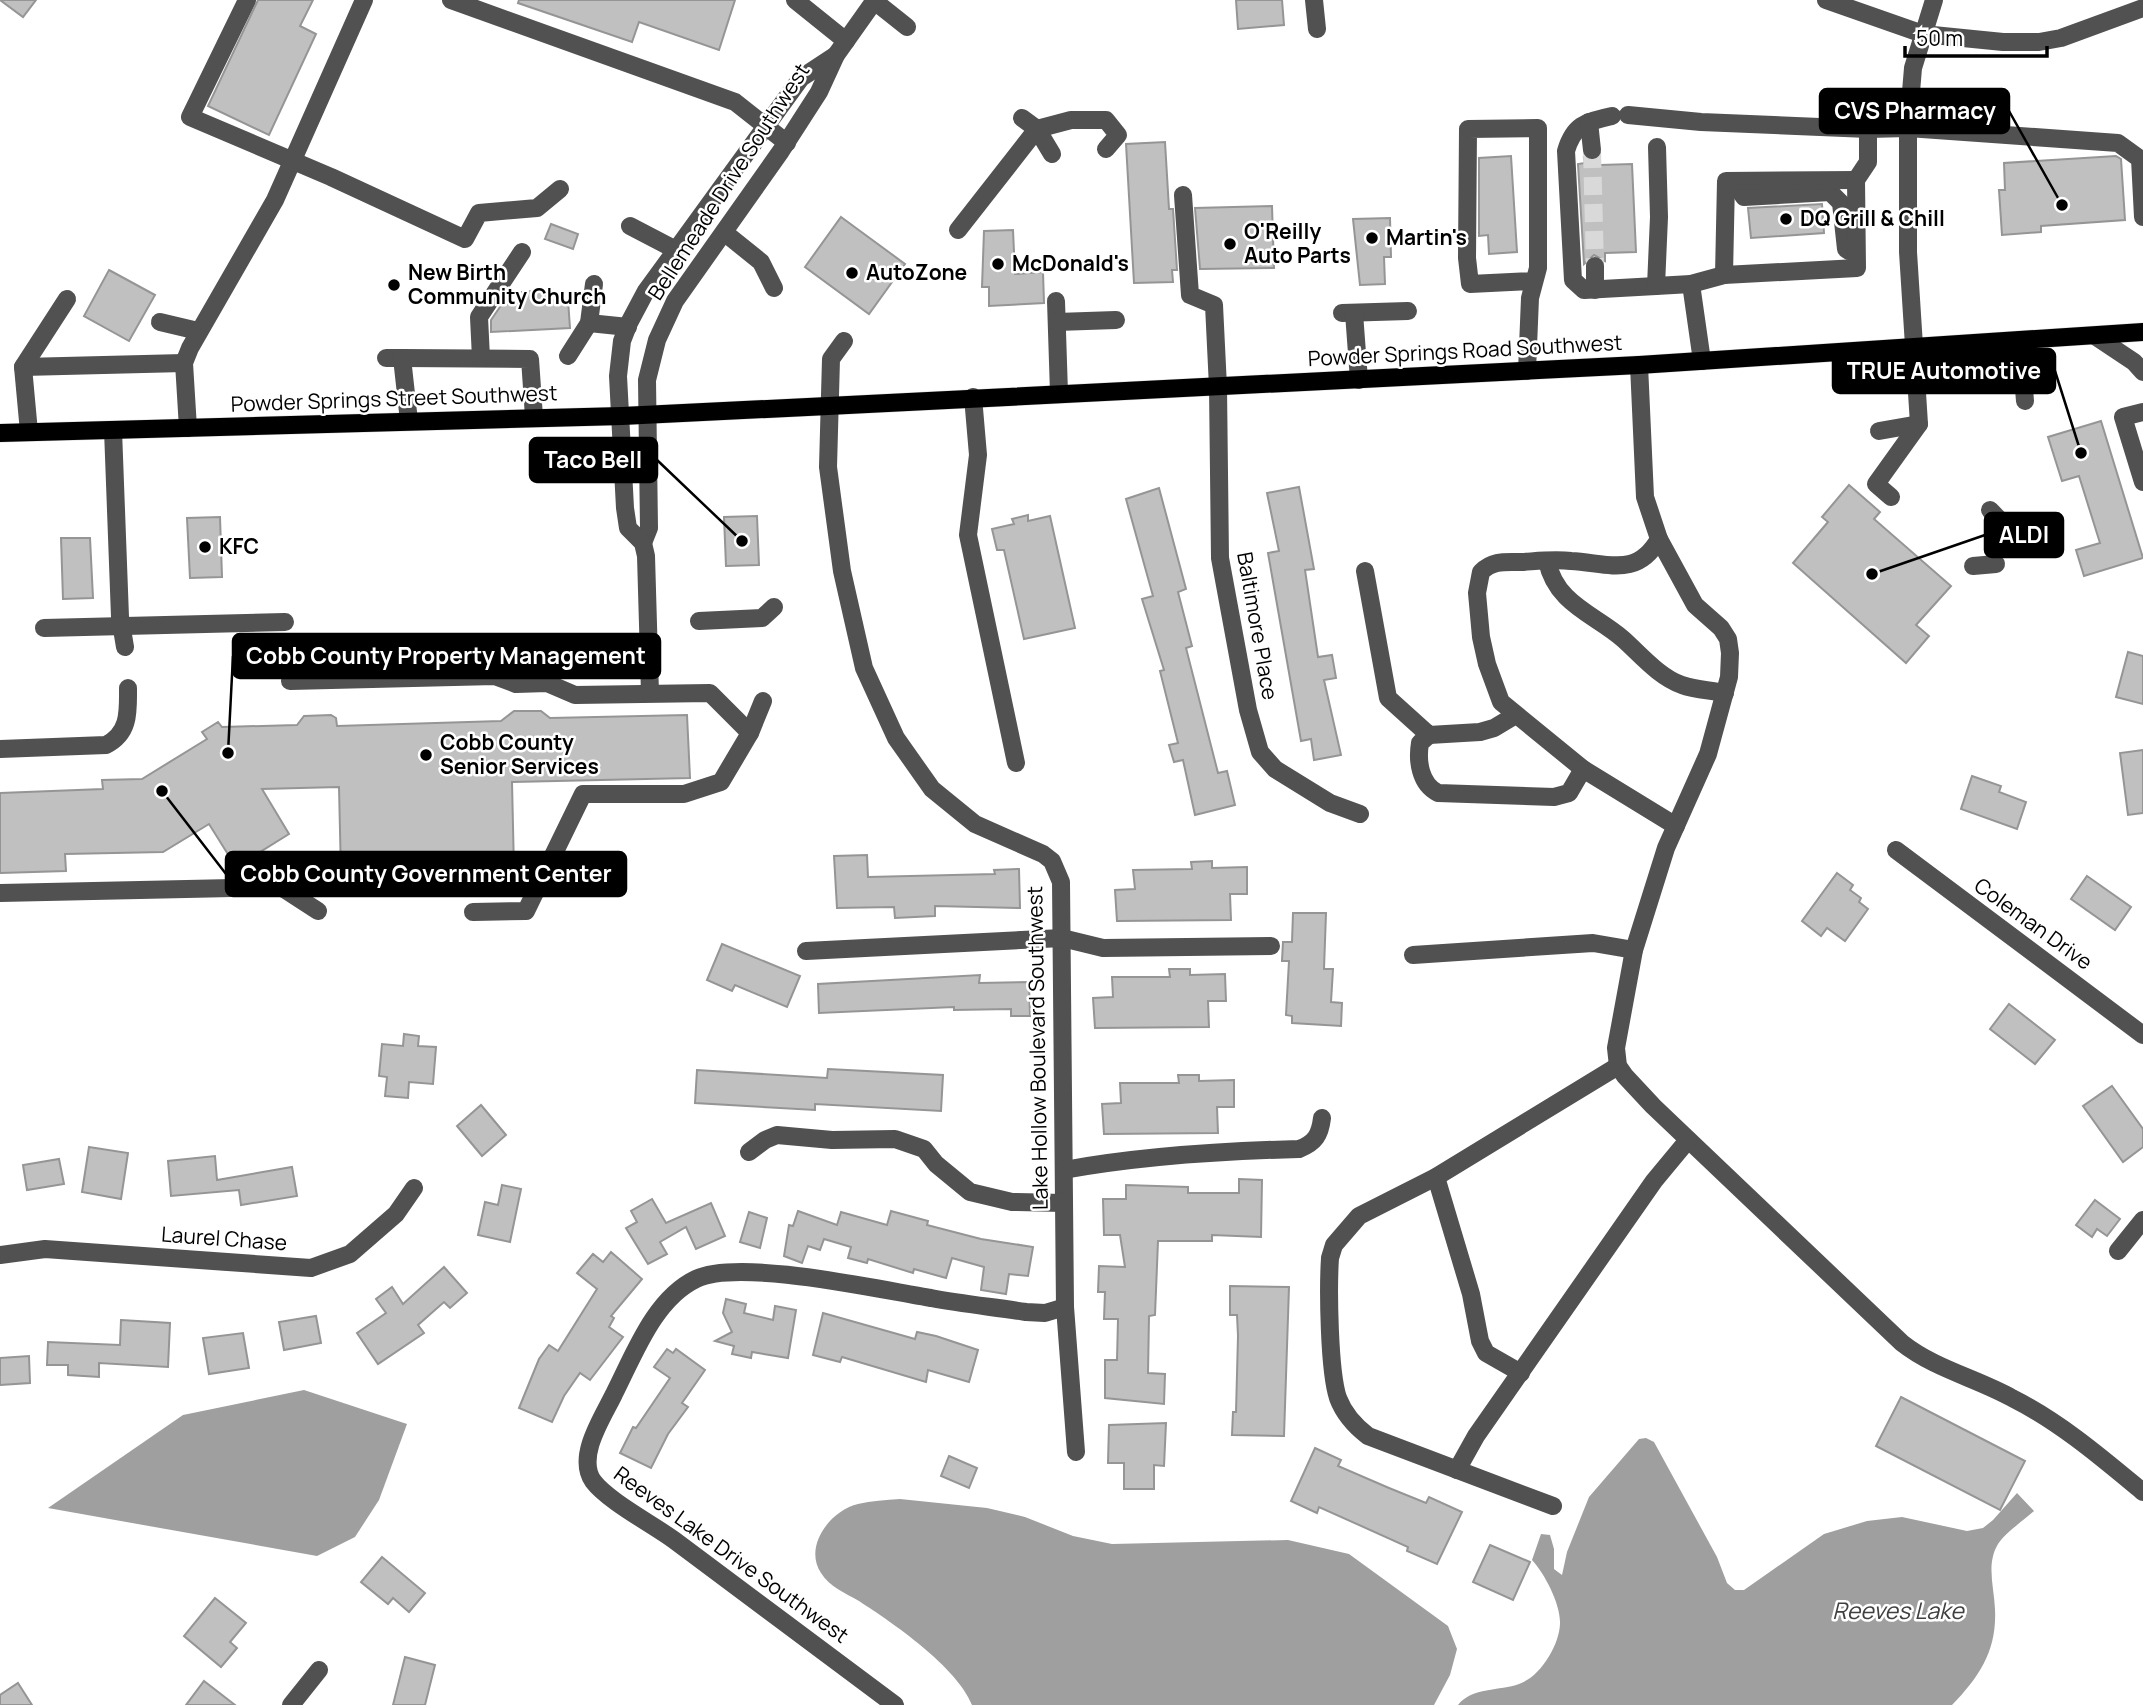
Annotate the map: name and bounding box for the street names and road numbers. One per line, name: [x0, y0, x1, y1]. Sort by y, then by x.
street label: Bellemeade Drive Southwest: [641, 58, 815, 305]
street label: Powder Springs Road Southwest: [1307, 328, 1623, 372]
street label: Powder Springs Street Southwest: [230, 378, 558, 418]
street label: Baltimore Place: [1231, 550, 1285, 702]
street label: Coleman Drive: [1969, 871, 2098, 976]
street label: Lake Hollow Boulevard Southwest: [1020, 886, 1054, 1210]
street label: Laurel Chase: [160, 1220, 288, 1256]
street label: Reeves Lake Drive Southwest: [609, 1460, 855, 1649]

